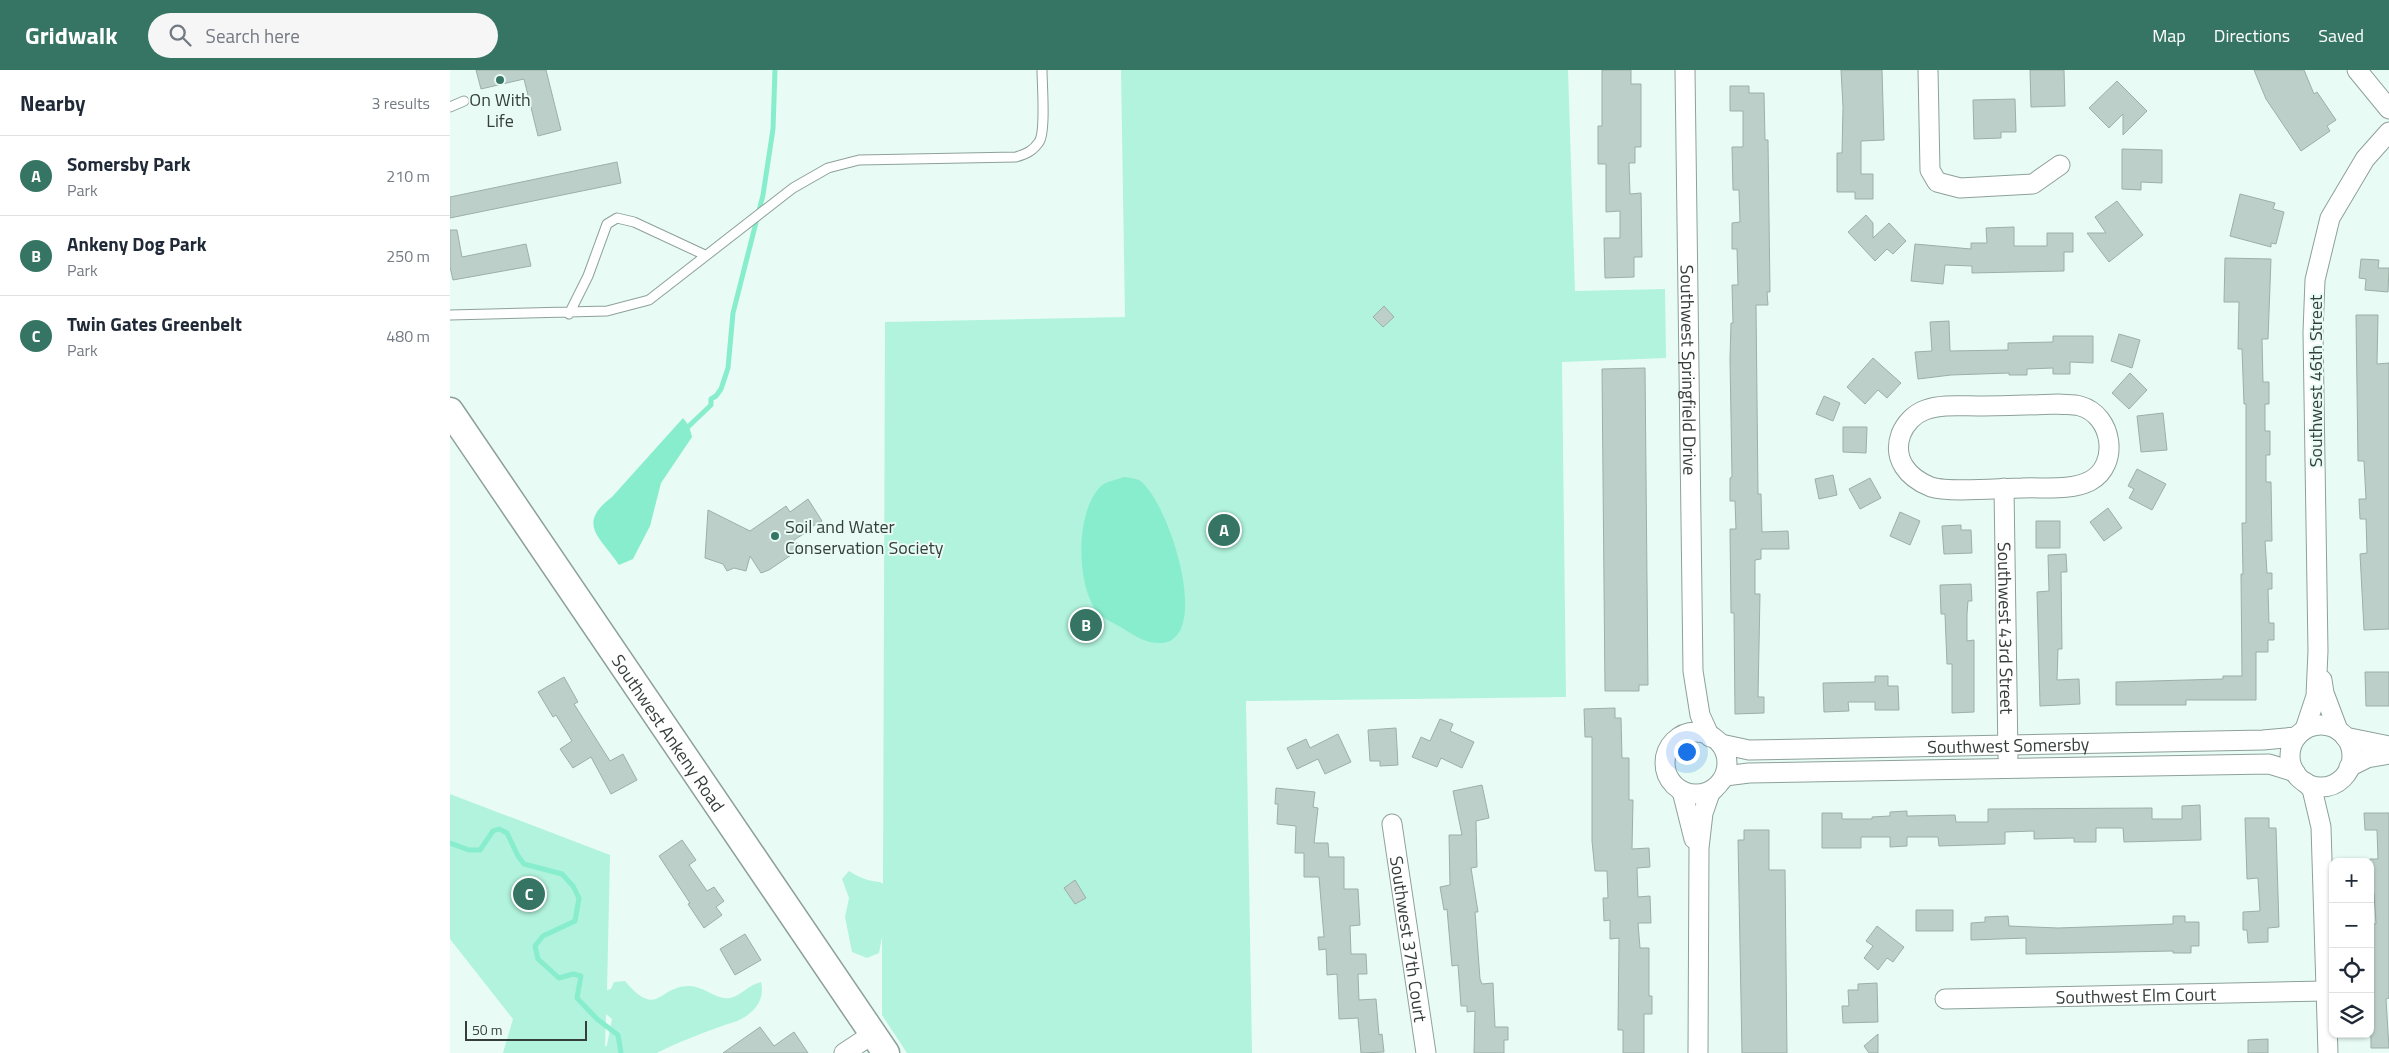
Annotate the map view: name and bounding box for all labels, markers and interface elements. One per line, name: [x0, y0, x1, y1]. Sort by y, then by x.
search box: [148, 13, 498, 58]
text: Gridwalk: [25, 17, 118, 53]
icon: search: [166, 21, 194, 49]
text: Search here: [206, 21, 300, 50]
text: Map: [2152, 22, 2186, 49]
text: Directions: [2214, 22, 2290, 49]
text: Saved: [2318, 22, 2364, 49]
marker: On With Life: [494, 74, 506, 86]
place label: On With Life: [469, 86, 531, 134]
text: Nearby: [20, 87, 85, 119]
text: 3 results: [371, 91, 430, 115]
text: Somersby Park: [67, 149, 191, 178]
text: A: [31, 164, 41, 188]
text: 210 m: [386, 164, 430, 188]
text: Park: [67, 178, 98, 202]
text: Ankeny Dog Park: [67, 229, 207, 258]
text: B: [31, 244, 41, 268]
text: 250 m: [386, 244, 430, 268]
text: Park: [67, 258, 98, 282]
street label: Southwest Springfield Drive: [1674, 264, 1704, 475]
street label: Southwest 46th Street: [2302, 294, 2329, 467]
text: Twin Gates Greenbelt: [67, 309, 242, 338]
text: C: [32, 324, 40, 348]
text: 480 m: [386, 324, 430, 348]
text: Park: [67, 338, 98, 362]
pin: A: [1208, 511, 1240, 549]
place label: Soil and Water Conservation Society: [785, 513, 944, 561]
marker: Soil and Water Conservation Society: [769, 530, 781, 542]
street label: Southwest 43rd Street: [1991, 542, 2021, 715]
pin: B: [1070, 606, 1102, 644]
street label: Southwest Ankeny Road: [605, 649, 732, 817]
street label: Southwest Somersby: [1927, 730, 2090, 760]
your location: [1674, 739, 1700, 765]
street label: Southwest 37th Court: [1383, 854, 1435, 1024]
map controls: [2329, 858, 2374, 1038]
button: +: [2329, 858, 2374, 903]
pin: C: [513, 875, 545, 913]
button: −: [2329, 903, 2374, 948]
button: locate: [2329, 948, 2374, 993]
street label: Southwest Elm Court: [2055, 980, 2217, 1010]
button: layers: [2329, 993, 2374, 1038]
scale bar: [465, 1018, 588, 1041]
text: 50 m: [472, 1019, 502, 1040]

